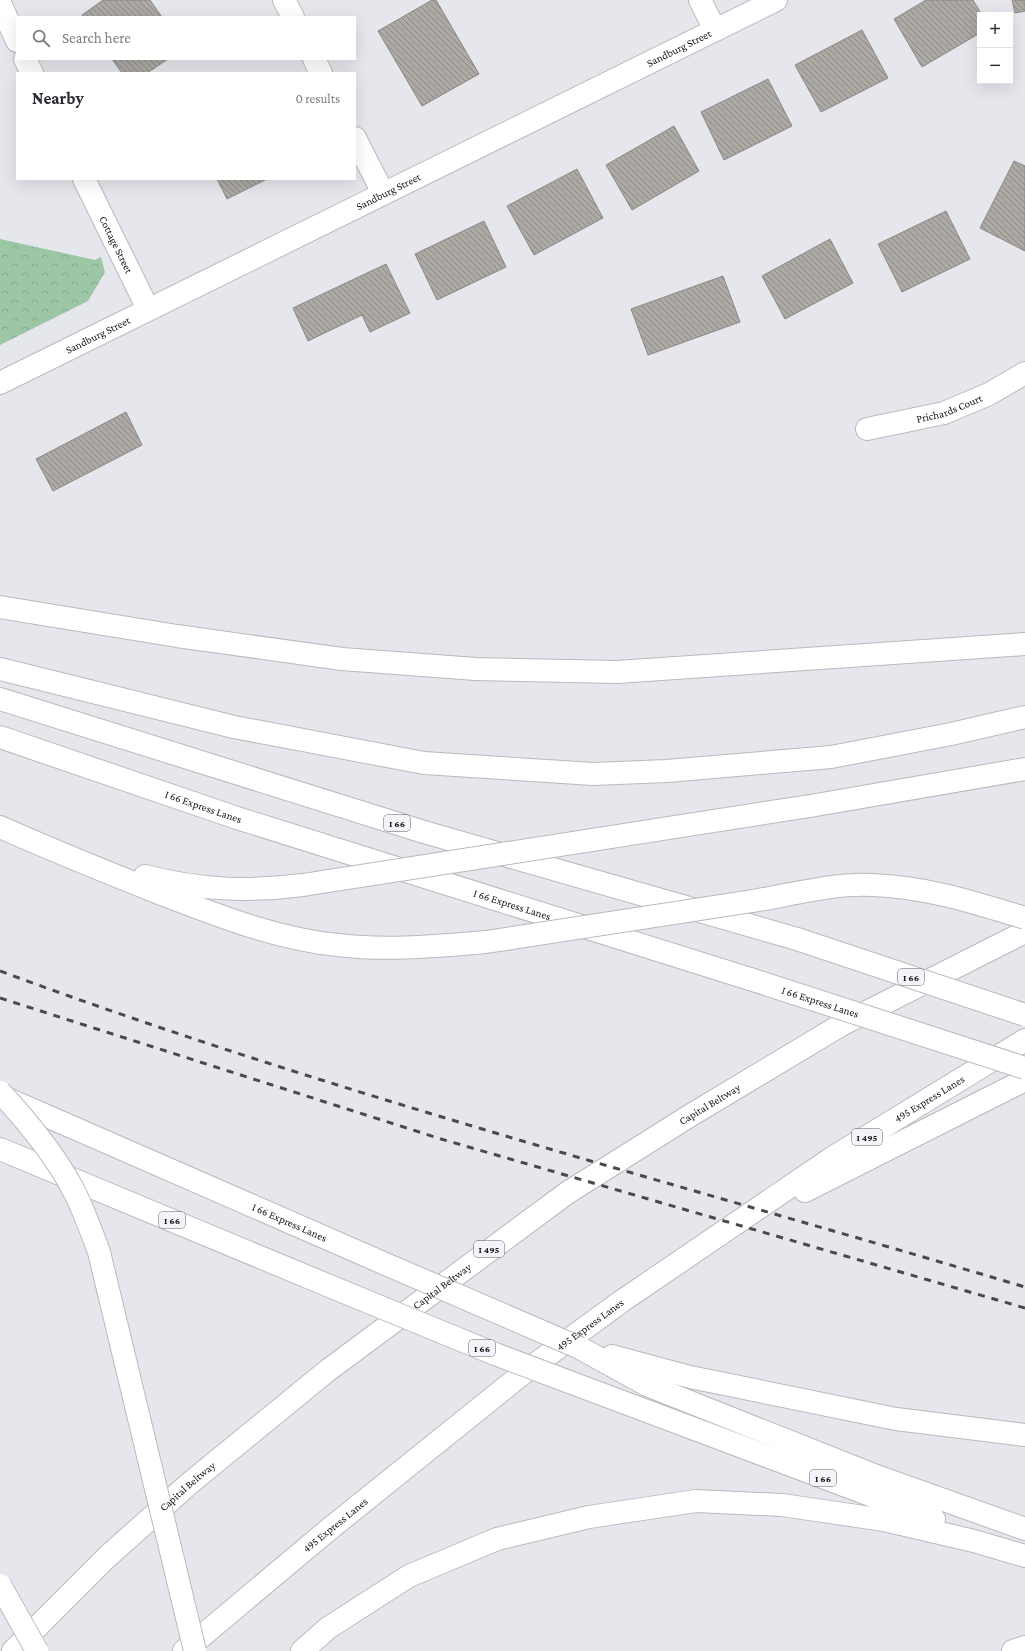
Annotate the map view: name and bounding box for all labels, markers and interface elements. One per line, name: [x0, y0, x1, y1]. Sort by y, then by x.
map controls: [977, 12, 1013, 84]
button: +: [977, 12, 1013, 48]
search box: [16, 16, 356, 60]
icon: search: [30, 27, 52, 49]
street label: Sandburg Street: [645, 27, 713, 69]
text: Search here: [62, 30, 131, 46]
button: −: [977, 48, 1013, 84]
text: Nearby: [32, 89, 84, 108]
text: 0 results: [295, 91, 340, 106]
street label: Sandburg Street: [354, 170, 423, 212]
street label: Cottage Street: [97, 214, 136, 275]
street label: Sandburg Street: [64, 314, 132, 356]
street label: Prichards Court: [915, 391, 984, 425]
street label: I 66 Express Lanes: [163, 788, 243, 825]
road number: I 66: [384, 815, 410, 831]
street label: I 66 Express Lanes: [472, 887, 552, 922]
road number: I 66: [898, 969, 924, 985]
street label: I 66 Express Lanes: [780, 984, 860, 1020]
street label: 495 Express Lanes: [892, 1073, 967, 1124]
street label: Capital Beltway: [677, 1080, 744, 1127]
road number: I 495: [852, 1129, 882, 1145]
street label: I 66 Express Lanes: [250, 1201, 329, 1244]
road number: I 66: [159, 1212, 185, 1228]
road number: I 495: [474, 1241, 504, 1257]
street label: Capital Beltway: [410, 1260, 475, 1311]
street label: 495 Express Lanes: [554, 1296, 626, 1353]
road number: I 66: [469, 1340, 495, 1356]
street label: Capital Beltway: [157, 1458, 219, 1513]
road number: I 66: [810, 1470, 836, 1486]
street label: 495 Express Lanes: [300, 1495, 370, 1555]

